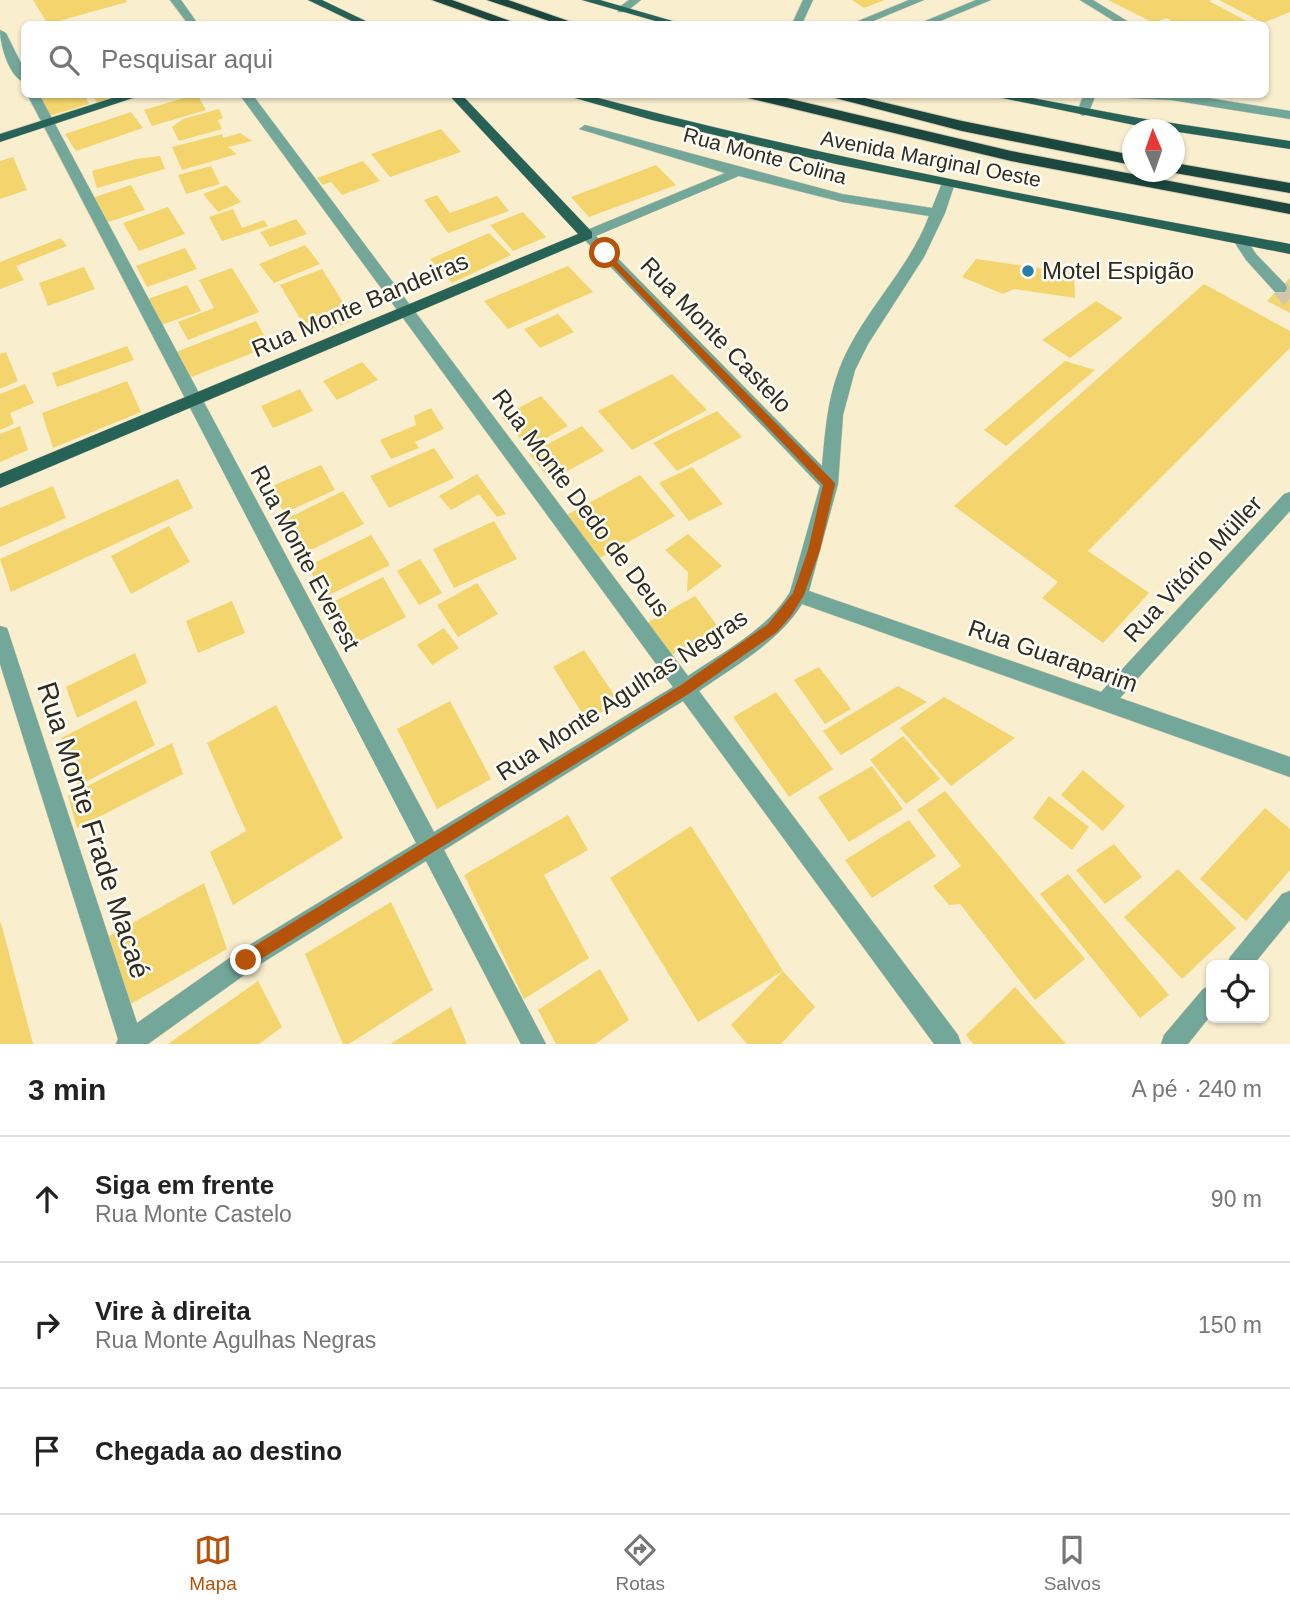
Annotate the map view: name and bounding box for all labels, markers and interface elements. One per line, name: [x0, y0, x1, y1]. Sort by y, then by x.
search box: [21, 21, 1269, 98]
icon: search: [45, 41, 83, 79]
text: Pesquisar aqui: [101, 44, 273, 74]
north arrow: [1122, 119, 1185, 182]
street label: Rua Monte Colina: [681, 123, 850, 188]
street label: Avenida Marginal Oeste: [819, 126, 1043, 191]
route start: [589, 237, 620, 268]
street label: Rua Monte Bandeiras: [248, 247, 472, 362]
street label: Rua Monte Castelo: [635, 251, 797, 418]
place label: Motel Espigão: [1042, 257, 1194, 284]
marker: Motel Espigão: [1020, 263, 1036, 279]
street label: Rua Monte Dedo de Deus: [487, 384, 676, 622]
street label: Rua Monte Everest: [245, 461, 366, 655]
street label: Rua Vitório Müller: [1118, 490, 1267, 647]
street label: Rua Monte Agulhas Negras: [491, 603, 752, 786]
street label: Rua Guaraparim: [965, 614, 1141, 697]
street label: Rua Monte Frade Macaé: [31, 678, 156, 982]
route end: [230, 944, 261, 975]
map controls: [1206, 960, 1269, 1023]
button: locate: [1206, 960, 1269, 1023]
text: 3 min: [28, 1073, 106, 1106]
text: A pé · 240 m: [1132, 1076, 1262, 1102]
text: Siga em frente: [95, 1170, 274, 1200]
icon: ahead: [28, 1180, 66, 1218]
text: 90 m: [1211, 1186, 1262, 1212]
text: Rua Monte Castelo: [95, 1201, 292, 1227]
text: Vire à direita: [95, 1296, 251, 1326]
icon: right: [28, 1306, 66, 1344]
text: 150 m: [1198, 1312, 1262, 1338]
text: Rua Monte Agulhas Negras: [95, 1327, 376, 1353]
icon: arrive: [28, 1432, 66, 1470]
text: Chegada ao destino: [95, 1436, 342, 1466]
tab: Mapa: [189, 1531, 237, 1595]
tab: Rotas: [615, 1531, 665, 1595]
tab: Salvos: [1044, 1531, 1101, 1595]

